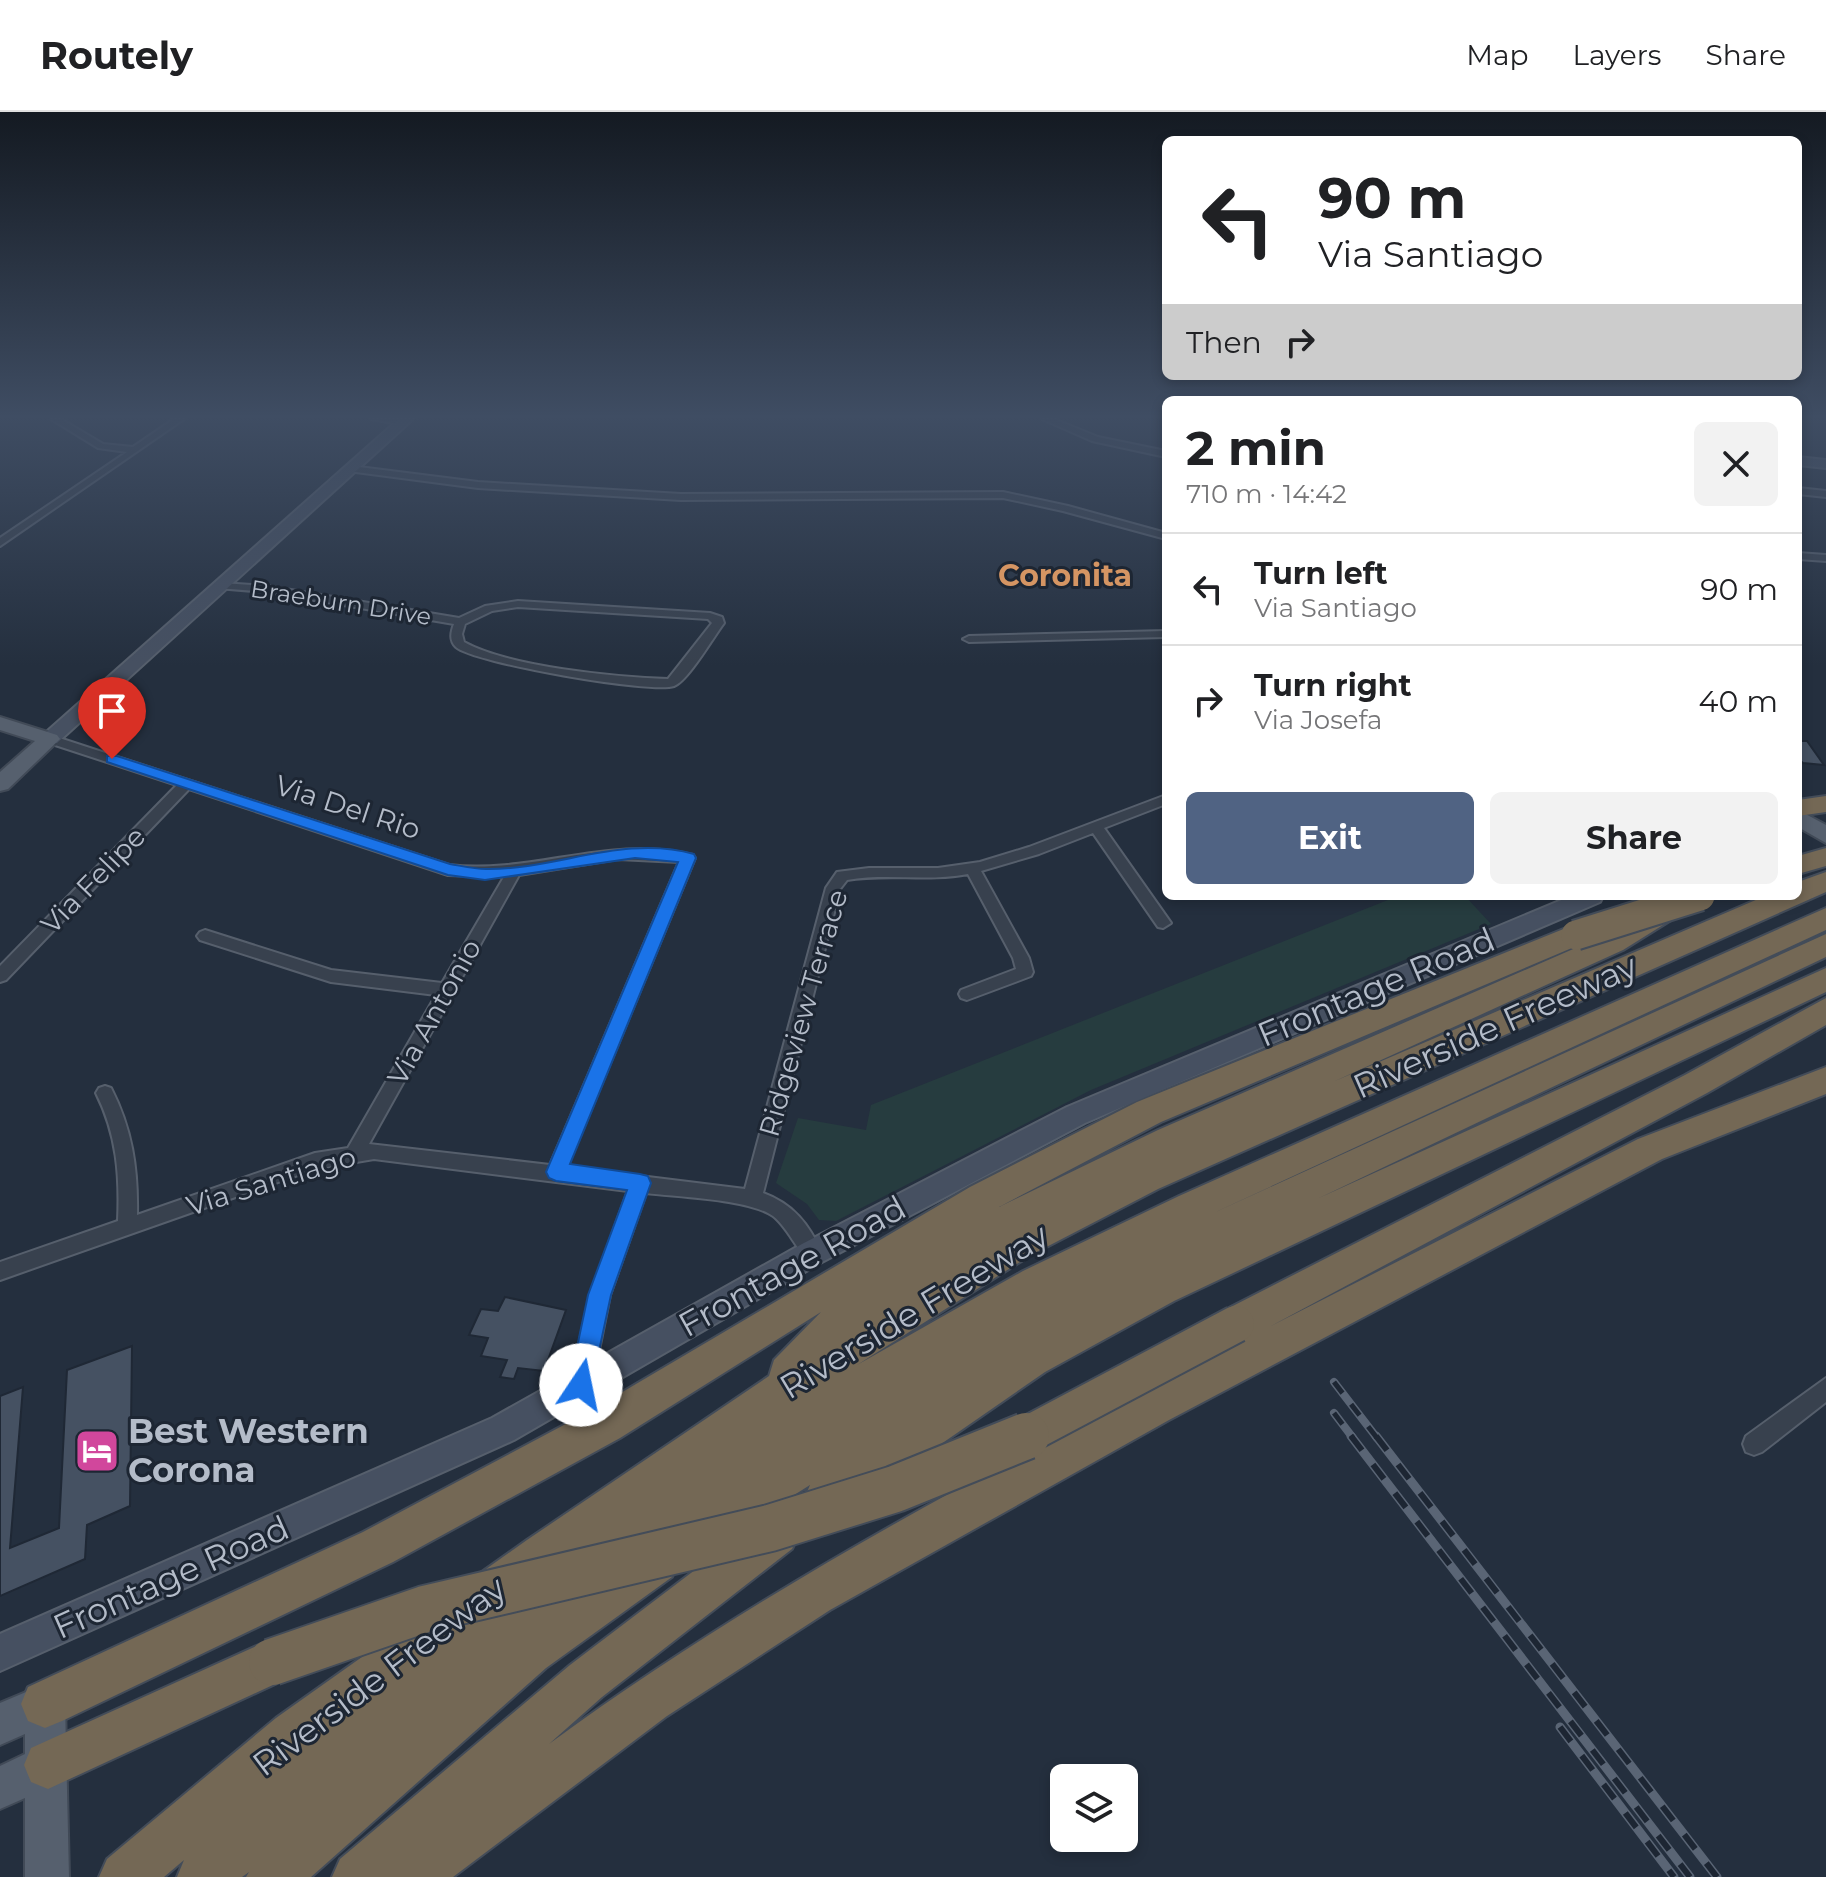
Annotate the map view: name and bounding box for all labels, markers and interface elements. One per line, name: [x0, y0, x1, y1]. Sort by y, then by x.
text: Routely: [40, 32, 193, 79]
text: Map: [1466, 38, 1529, 72]
text: Layers: [1573, 38, 1662, 72]
text: Share: [1706, 38, 1786, 72]
text: 90 m: [1318, 164, 1466, 232]
icon: left: [1186, 168, 1290, 272]
text: Via Santiago: [1318, 232, 1543, 276]
icon: right: [1278, 320, 1322, 364]
text: Then: [1186, 324, 1262, 361]
text: 2 min: [1186, 419, 1326, 477]
button: close: [1694, 422, 1778, 506]
text: 710 m · 14:42: [1186, 478, 1347, 510]
text: Turn left: [1254, 555, 1387, 592]
district label: Coronita: [998, 557, 1132, 594]
icon: left: [1186, 567, 1230, 611]
text: 90 m: [1700, 571, 1778, 608]
street label: Braeburn Drive: [249, 574, 434, 631]
text: Via Santiago: [1254, 592, 1417, 624]
text: Turn right: [1254, 667, 1411, 704]
pin: [78, 677, 146, 759]
icon: right: [1186, 679, 1230, 723]
text: 40 m: [1699, 683, 1778, 720]
icon: arrive: [90, 689, 134, 733]
text: Via Josefa: [1254, 704, 1382, 736]
street label: Via Del Rio: [271, 768, 425, 846]
button: Exit: [1186, 792, 1474, 884]
button: Share: [1490, 792, 1778, 884]
street label: Via Felipe: [34, 819, 152, 941]
street label: Ridgeview Terrace: [751, 886, 855, 1140]
street label: Frontage Road: [1251, 918, 1501, 1056]
street label: Via Antonio: [380, 933, 488, 1091]
street label: Riverside Freeway: [1347, 944, 1644, 1107]
street label: Via Santiago: [182, 1139, 360, 1223]
street label: Frontage Road: [671, 1186, 913, 1346]
street label: Riverside Freeway: [772, 1214, 1057, 1408]
position arrow: [539, 1343, 623, 1427]
place label: Best Western Corona: [128, 1410, 369, 1491]
hotel icon: Best Western Corona: [73, 1427, 121, 1475]
street label: Frontage Road: [47, 1506, 295, 1648]
street label: Riverside Freeway: [244, 1567, 514, 1785]
map controls: [1050, 1764, 1138, 1852]
button: layers: [1050, 1764, 1138, 1852]

